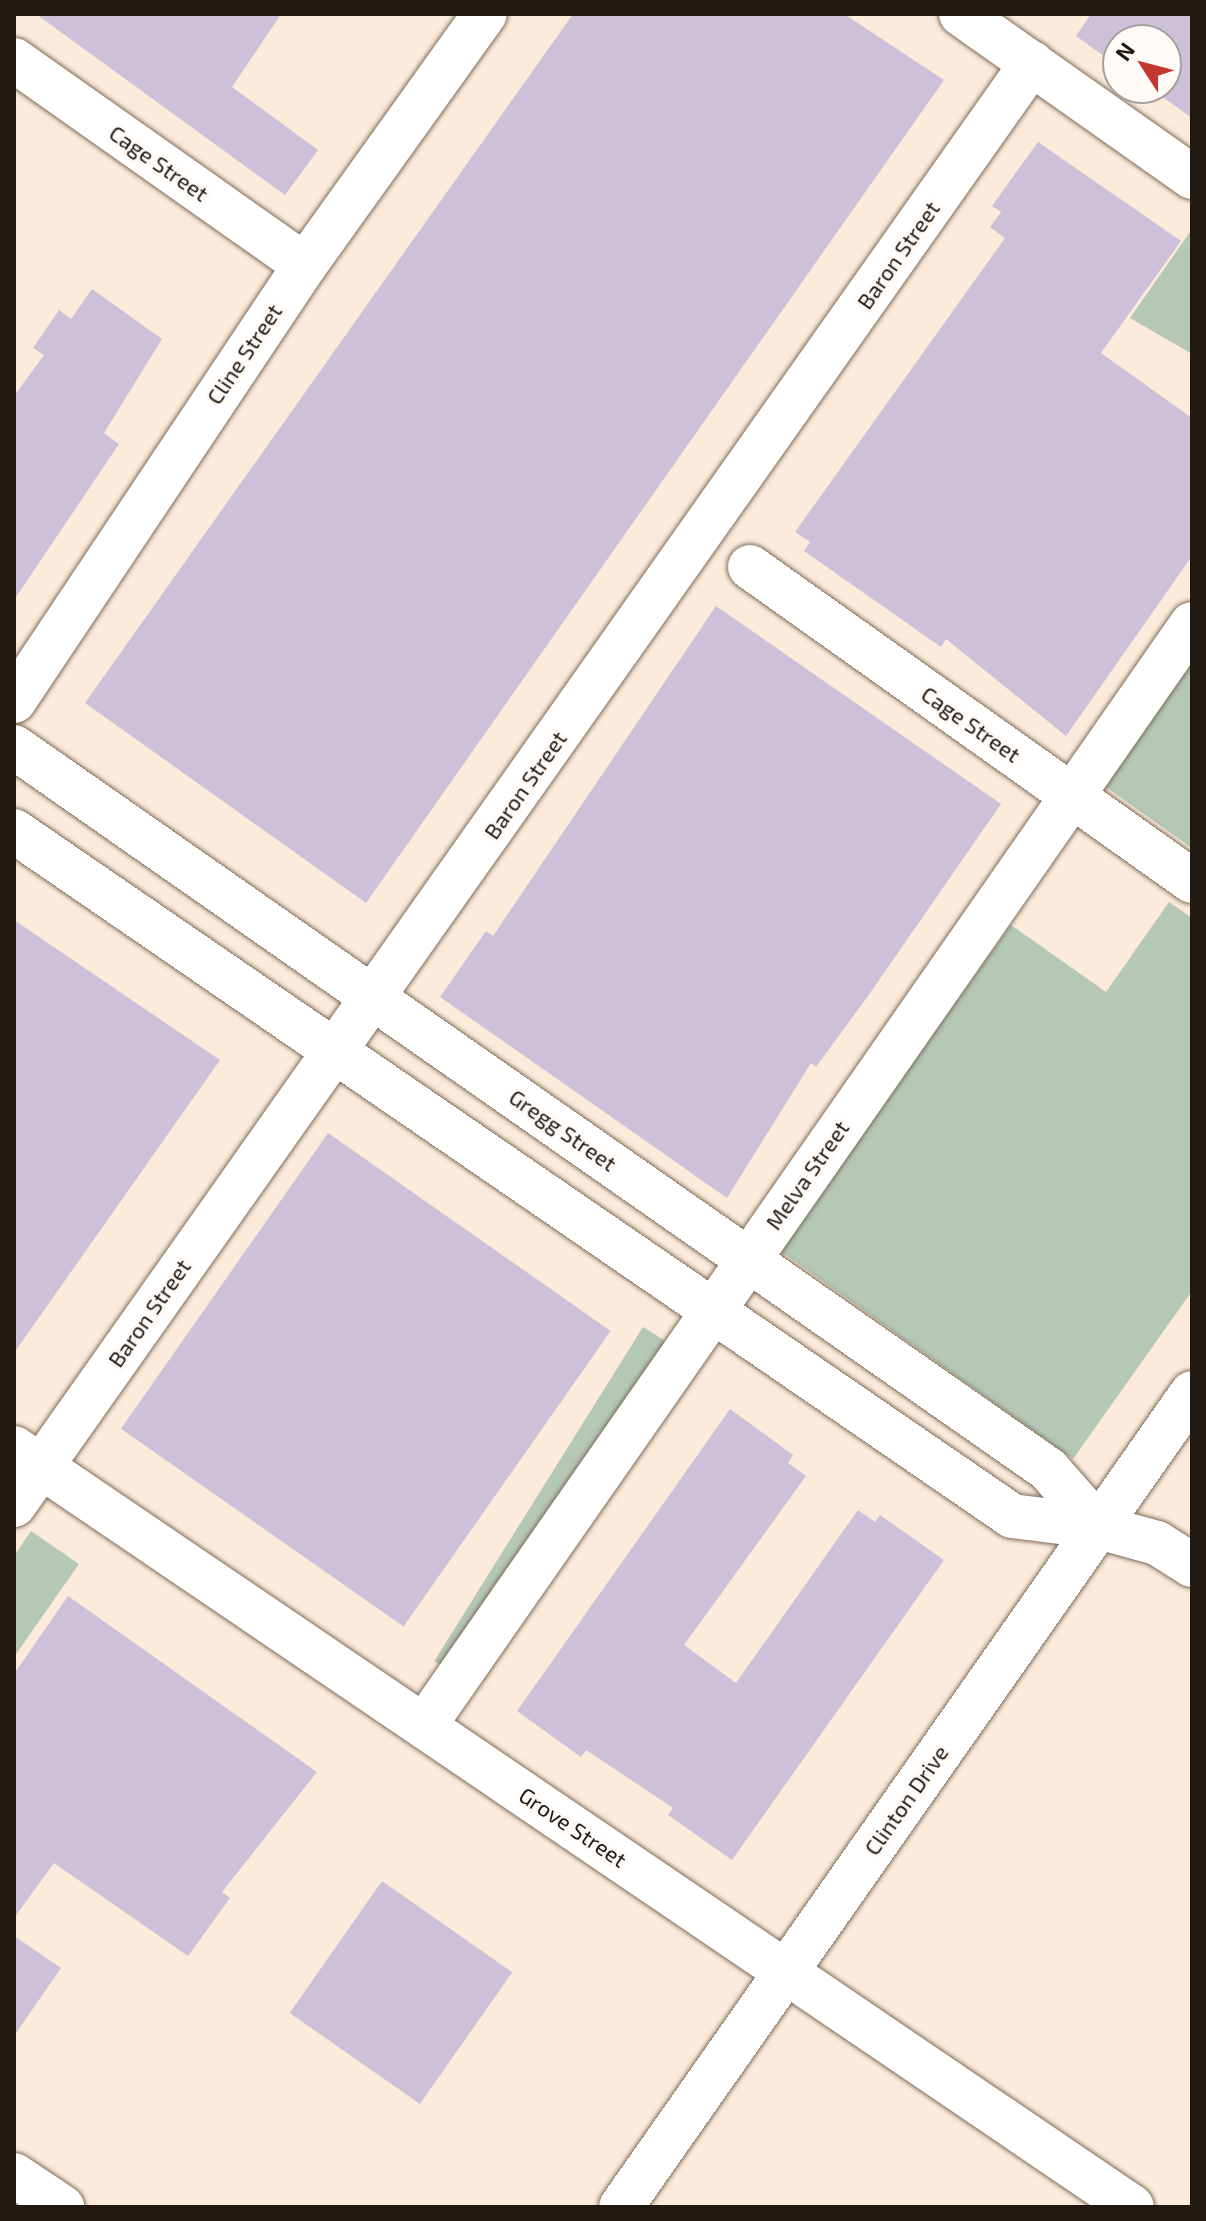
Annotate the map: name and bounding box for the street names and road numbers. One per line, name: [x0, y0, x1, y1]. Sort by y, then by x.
street label: Cage Street: [104, 119, 214, 207]
street label: Baron Street: [851, 196, 945, 314]
street label: Cline Street: [201, 299, 287, 409]
street label: Cage Street: [916, 680, 1026, 768]
street label: Baron Street: [478, 726, 572, 844]
street label: Gregg Street: [504, 1083, 622, 1177]
street label: Melva Street: [760, 1115, 854, 1235]
street label: Baron Street: [102, 1254, 196, 1372]
street label: Clinton Drive: [858, 1740, 954, 1860]
street label: Grove Street: [514, 1781, 632, 1873]

